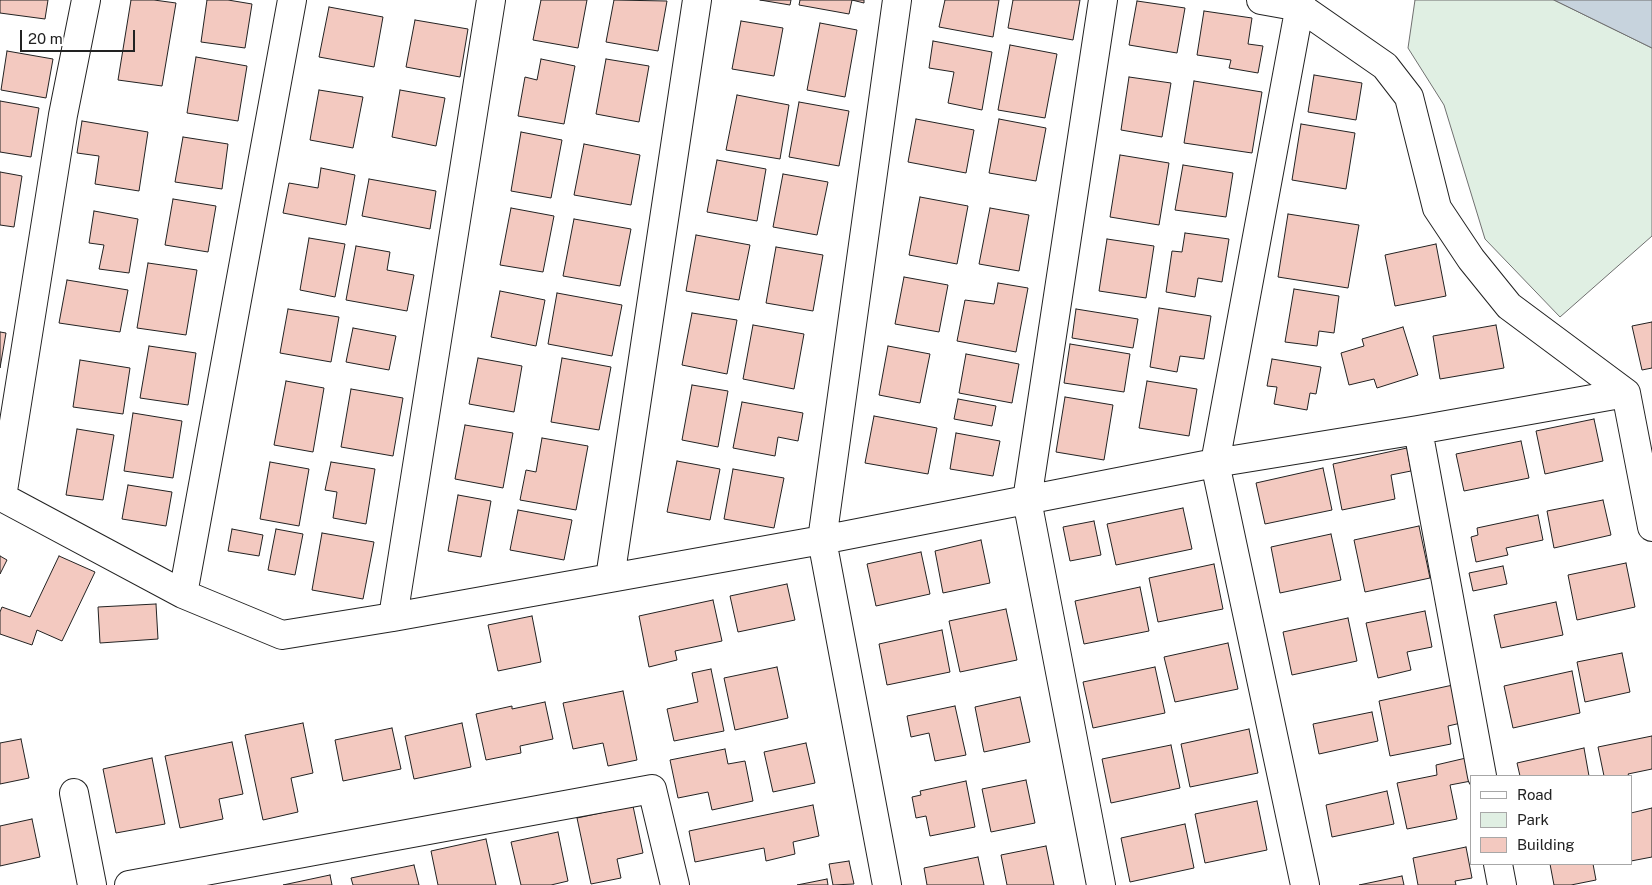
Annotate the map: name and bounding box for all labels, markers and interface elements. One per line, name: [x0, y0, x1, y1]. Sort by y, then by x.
scale bar: [22, 20, 138, 52]
text: 20 m: [28, 30, 63, 47]
legend: [1470, 775, 1632, 865]
text: Road: [1517, 786, 1553, 803]
text: Park: [1517, 811, 1549, 828]
text: Building: [1517, 836, 1575, 853]

